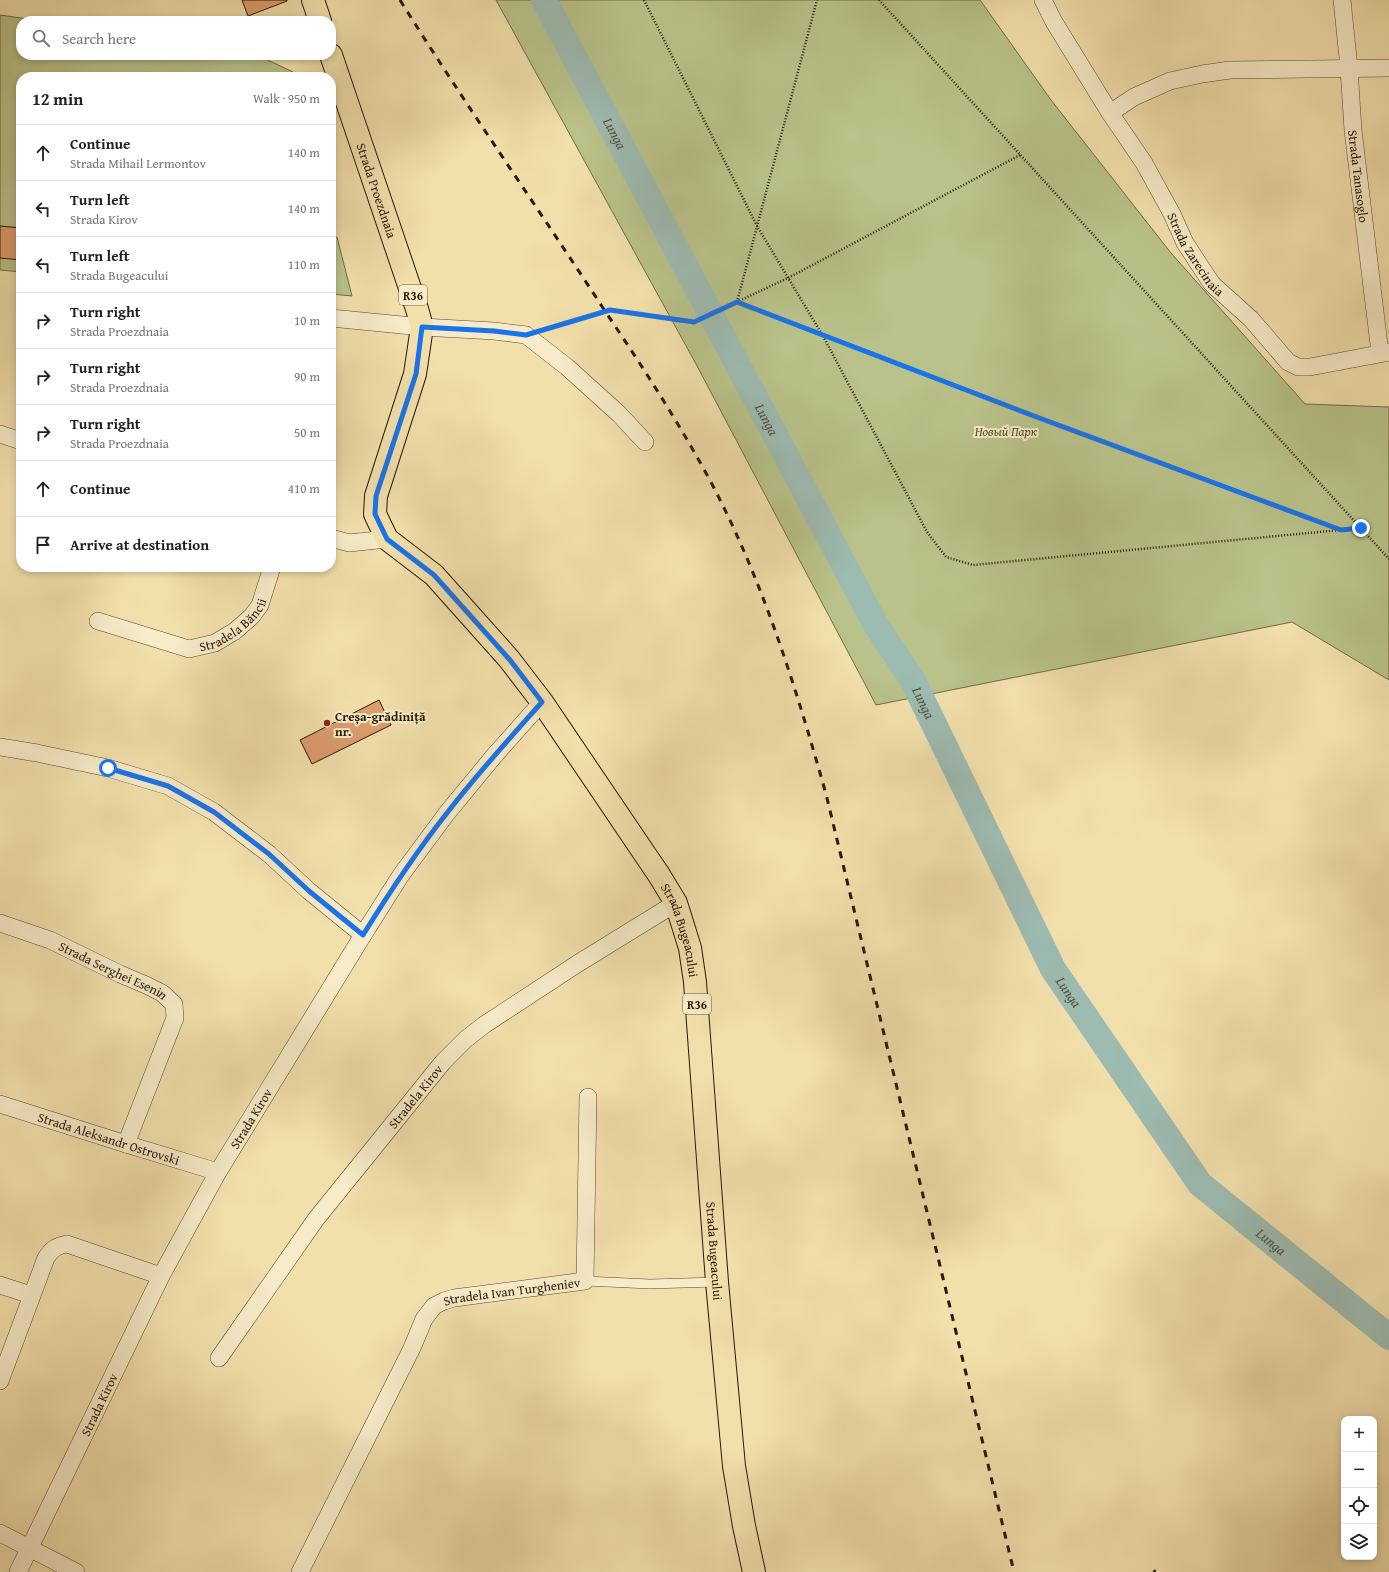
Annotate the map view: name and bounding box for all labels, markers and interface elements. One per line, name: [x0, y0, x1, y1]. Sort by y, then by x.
search box: [16, 16, 336, 60]
icon: search: [30, 27, 52, 49]
text: Search here: [62, 28, 136, 49]
text: 12 min: [32, 86, 83, 111]
text: Walk · 950 m: [253, 89, 320, 108]
water label: Lunga: [598, 113, 632, 153]
street label: Strada Tanasoglo: [1344, 129, 1374, 224]
text: Continue: [70, 133, 131, 154]
street label: Strada Proezdnaia: [352, 140, 402, 241]
icon: ahead: [32, 142, 54, 164]
text: 140 m: [288, 143, 320, 162]
text: Strada Mihail Lermontov: [70, 154, 206, 173]
text: Turn left: [70, 189, 129, 210]
icon: left: [32, 198, 54, 220]
text: 140 m: [288, 199, 320, 218]
street label: Strada Zarecinaia: [1163, 209, 1229, 301]
text: Strada Kirov: [70, 210, 138, 229]
text: Turn left: [70, 245, 129, 266]
icon: left: [32, 254, 54, 276]
text: 110 m: [288, 255, 320, 274]
text: Strada Bugeacului: [70, 266, 169, 285]
road number: R36: [399, 285, 427, 305]
text: Turn right: [70, 301, 141, 322]
icon: right: [32, 310, 54, 332]
text: 10 m: [294, 311, 320, 330]
text: Strada Proezdnaia: [70, 322, 169, 341]
text: Turn right: [70, 357, 141, 378]
icon: right: [32, 366, 54, 388]
text: 90 m: [294, 367, 320, 386]
text: Strada Proezdnaia: [70, 378, 169, 397]
water label: Lunga: [750, 399, 784, 439]
text: Turn right: [70, 413, 141, 434]
icon: right: [32, 422, 54, 444]
park label: Новый Парк: [975, 422, 1038, 441]
text: 50 m: [294, 423, 320, 442]
text: Strada Proezdnaia: [70, 434, 169, 453]
icon: ahead: [32, 478, 54, 500]
text: Continue: [70, 478, 131, 499]
text: 410 m: [288, 479, 320, 498]
route end: [1352, 519, 1370, 537]
icon: arrive: [32, 534, 54, 556]
text: Arrive at destination: [70, 534, 209, 555]
street label: Stradela Băncii: [197, 596, 271, 656]
water label: Lunga: [907, 682, 940, 723]
place label: Creșa-grădiniță nr.: [335, 707, 426, 741]
marker: Creșa-grădiniță nr.: [322, 718, 332, 728]
route start: [99, 759, 117, 777]
street label: Strada Bugeacului: [656, 879, 704, 979]
street label: Strada Serghei Esenin: [56, 936, 173, 1004]
water label: Lunga: [1050, 972, 1087, 1012]
road number: R36: [683, 994, 711, 1014]
street label: Stradela Kirov: [383, 1060, 447, 1133]
street label: Strada Kirov: [225, 1084, 277, 1152]
street label: Strada Aleksandr Ostrovski: [35, 1107, 182, 1169]
street label: Strada Bugeacului: [702, 1201, 728, 1301]
water label: Lunga: [1251, 1223, 1291, 1260]
street label: Stradela Ivan Turgheniev: [441, 1272, 582, 1310]
street label: Strada Kirov: [76, 1369, 122, 1439]
map controls: [1341, 1416, 1377, 1560]
button: +: [1341, 1416, 1377, 1452]
button: −: [1341, 1452, 1377, 1488]
button: locate: [1341, 1488, 1377, 1524]
button: layers: [1341, 1524, 1377, 1560]

